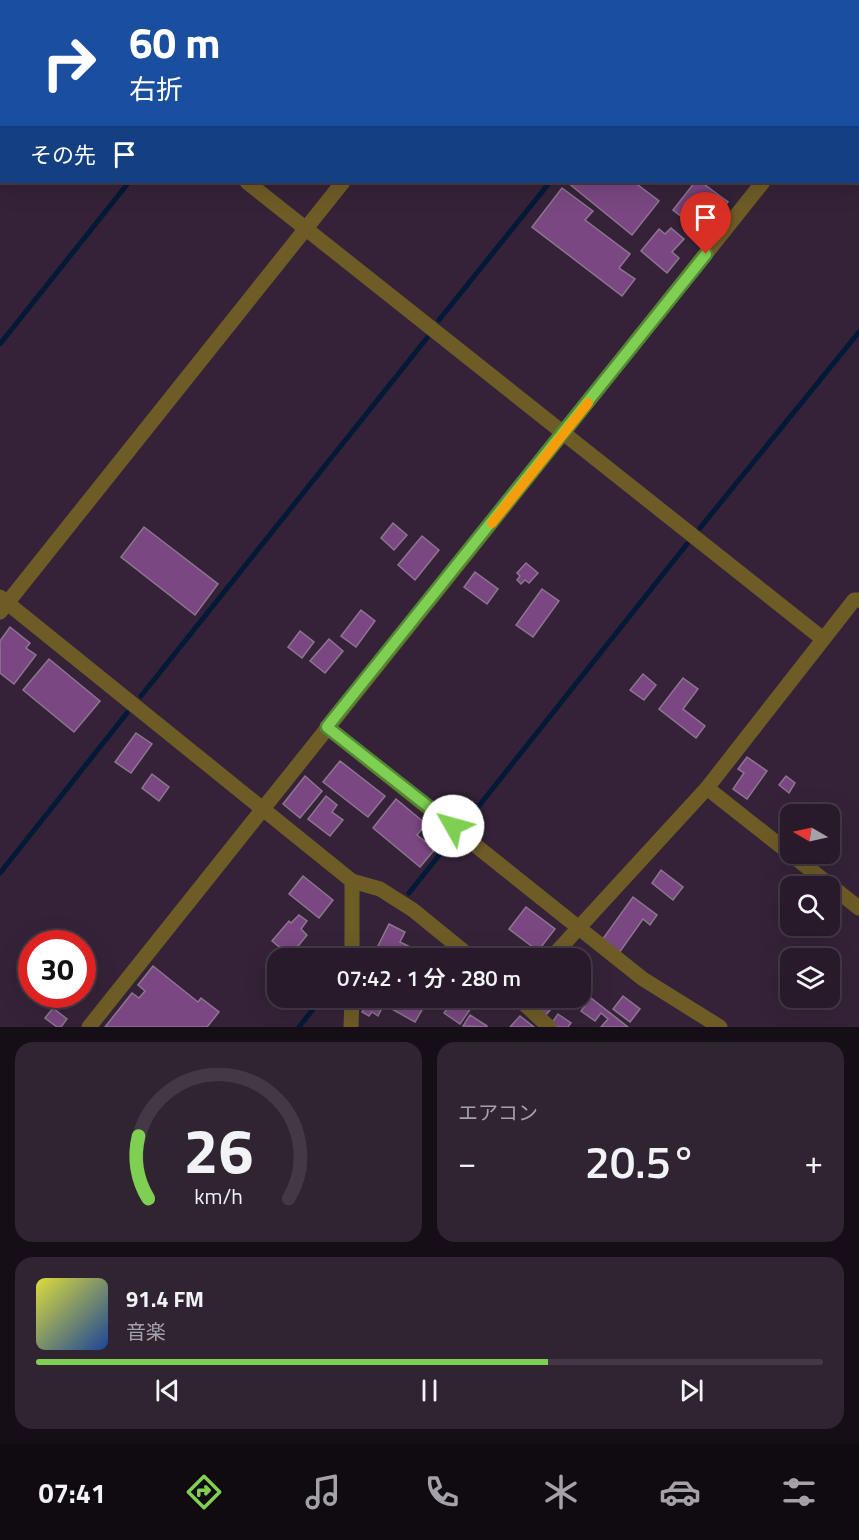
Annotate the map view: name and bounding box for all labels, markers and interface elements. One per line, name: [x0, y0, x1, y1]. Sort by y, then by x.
text: 60 m: [129, 10, 221, 74]
icon: right: [30, 24, 108, 102]
text: 右折: [129, 68, 183, 109]
text: その先: [30, 138, 96, 172]
icon: arrive: [108, 138, 141, 171]
pin: [680, 192, 731, 254]
icon: arrive: [689, 201, 722, 234]
position arrow: [421, 794, 485, 858]
north arrow: [780, 804, 840, 864]
map controls: [780, 804, 840, 1008]
button: search: [780, 876, 840, 936]
speed limit sign: 30: [18, 930, 96, 1008]
button: layers: [780, 948, 840, 1008]
text: 07:42 · 1 分 · 280 m: [337, 961, 521, 995]
text: エアコン: [458, 1097, 538, 1128]
text: 26: [184, 1102, 253, 1197]
text: 20.5°: [585, 1127, 696, 1195]
text: −: [458, 1137, 476, 1187]
text: +: [805, 1137, 823, 1187]
text: km/h: [194, 1180, 243, 1212]
text: 91.4 FM: [126, 1282, 204, 1316]
text: 音楽: [126, 1316, 166, 1347]
icon: previous: [151, 1374, 184, 1407]
icon: pause: [413, 1374, 446, 1407]
icon: next: [675, 1374, 708, 1407]
icon: directions: [183, 1471, 225, 1513]
icon: music: [302, 1471, 344, 1513]
icon: phone: [421, 1471, 463, 1513]
icon: climate: [540, 1471, 582, 1513]
icon: car: [659, 1471, 701, 1513]
icon: filters: [778, 1471, 820, 1513]
text: 07:41: [39, 1472, 106, 1513]

